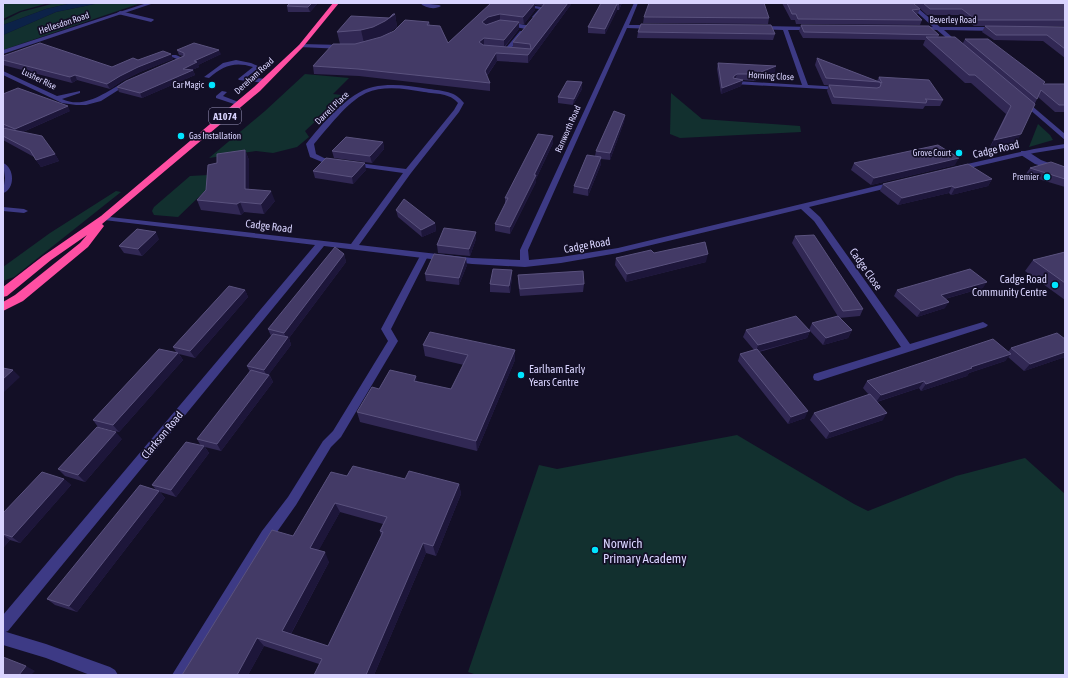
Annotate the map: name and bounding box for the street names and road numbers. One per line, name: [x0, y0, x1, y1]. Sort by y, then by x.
street label: Hellesdon Road: [37, 10, 91, 36]
street label: Beverley Road: [929, 15, 977, 25]
street label: Dereham Road: [232, 56, 276, 96]
street label: Lusher Rise: [20, 66, 58, 92]
street label: Horning Close: [748, 70, 794, 82]
street label: Darrell Place: [313, 89, 351, 127]
street label: Ranworth Road: [553, 104, 583, 154]
road number: A1074: [209, 108, 241, 124]
street label: Cadge Road: [972, 138, 1020, 160]
street label: Cadge Road: [245, 217, 293, 235]
street label: Cadge Road: [563, 235, 611, 255]
street label: Cadge Close: [847, 246, 885, 292]
street label: Clarkson Road: [139, 409, 185, 461]

